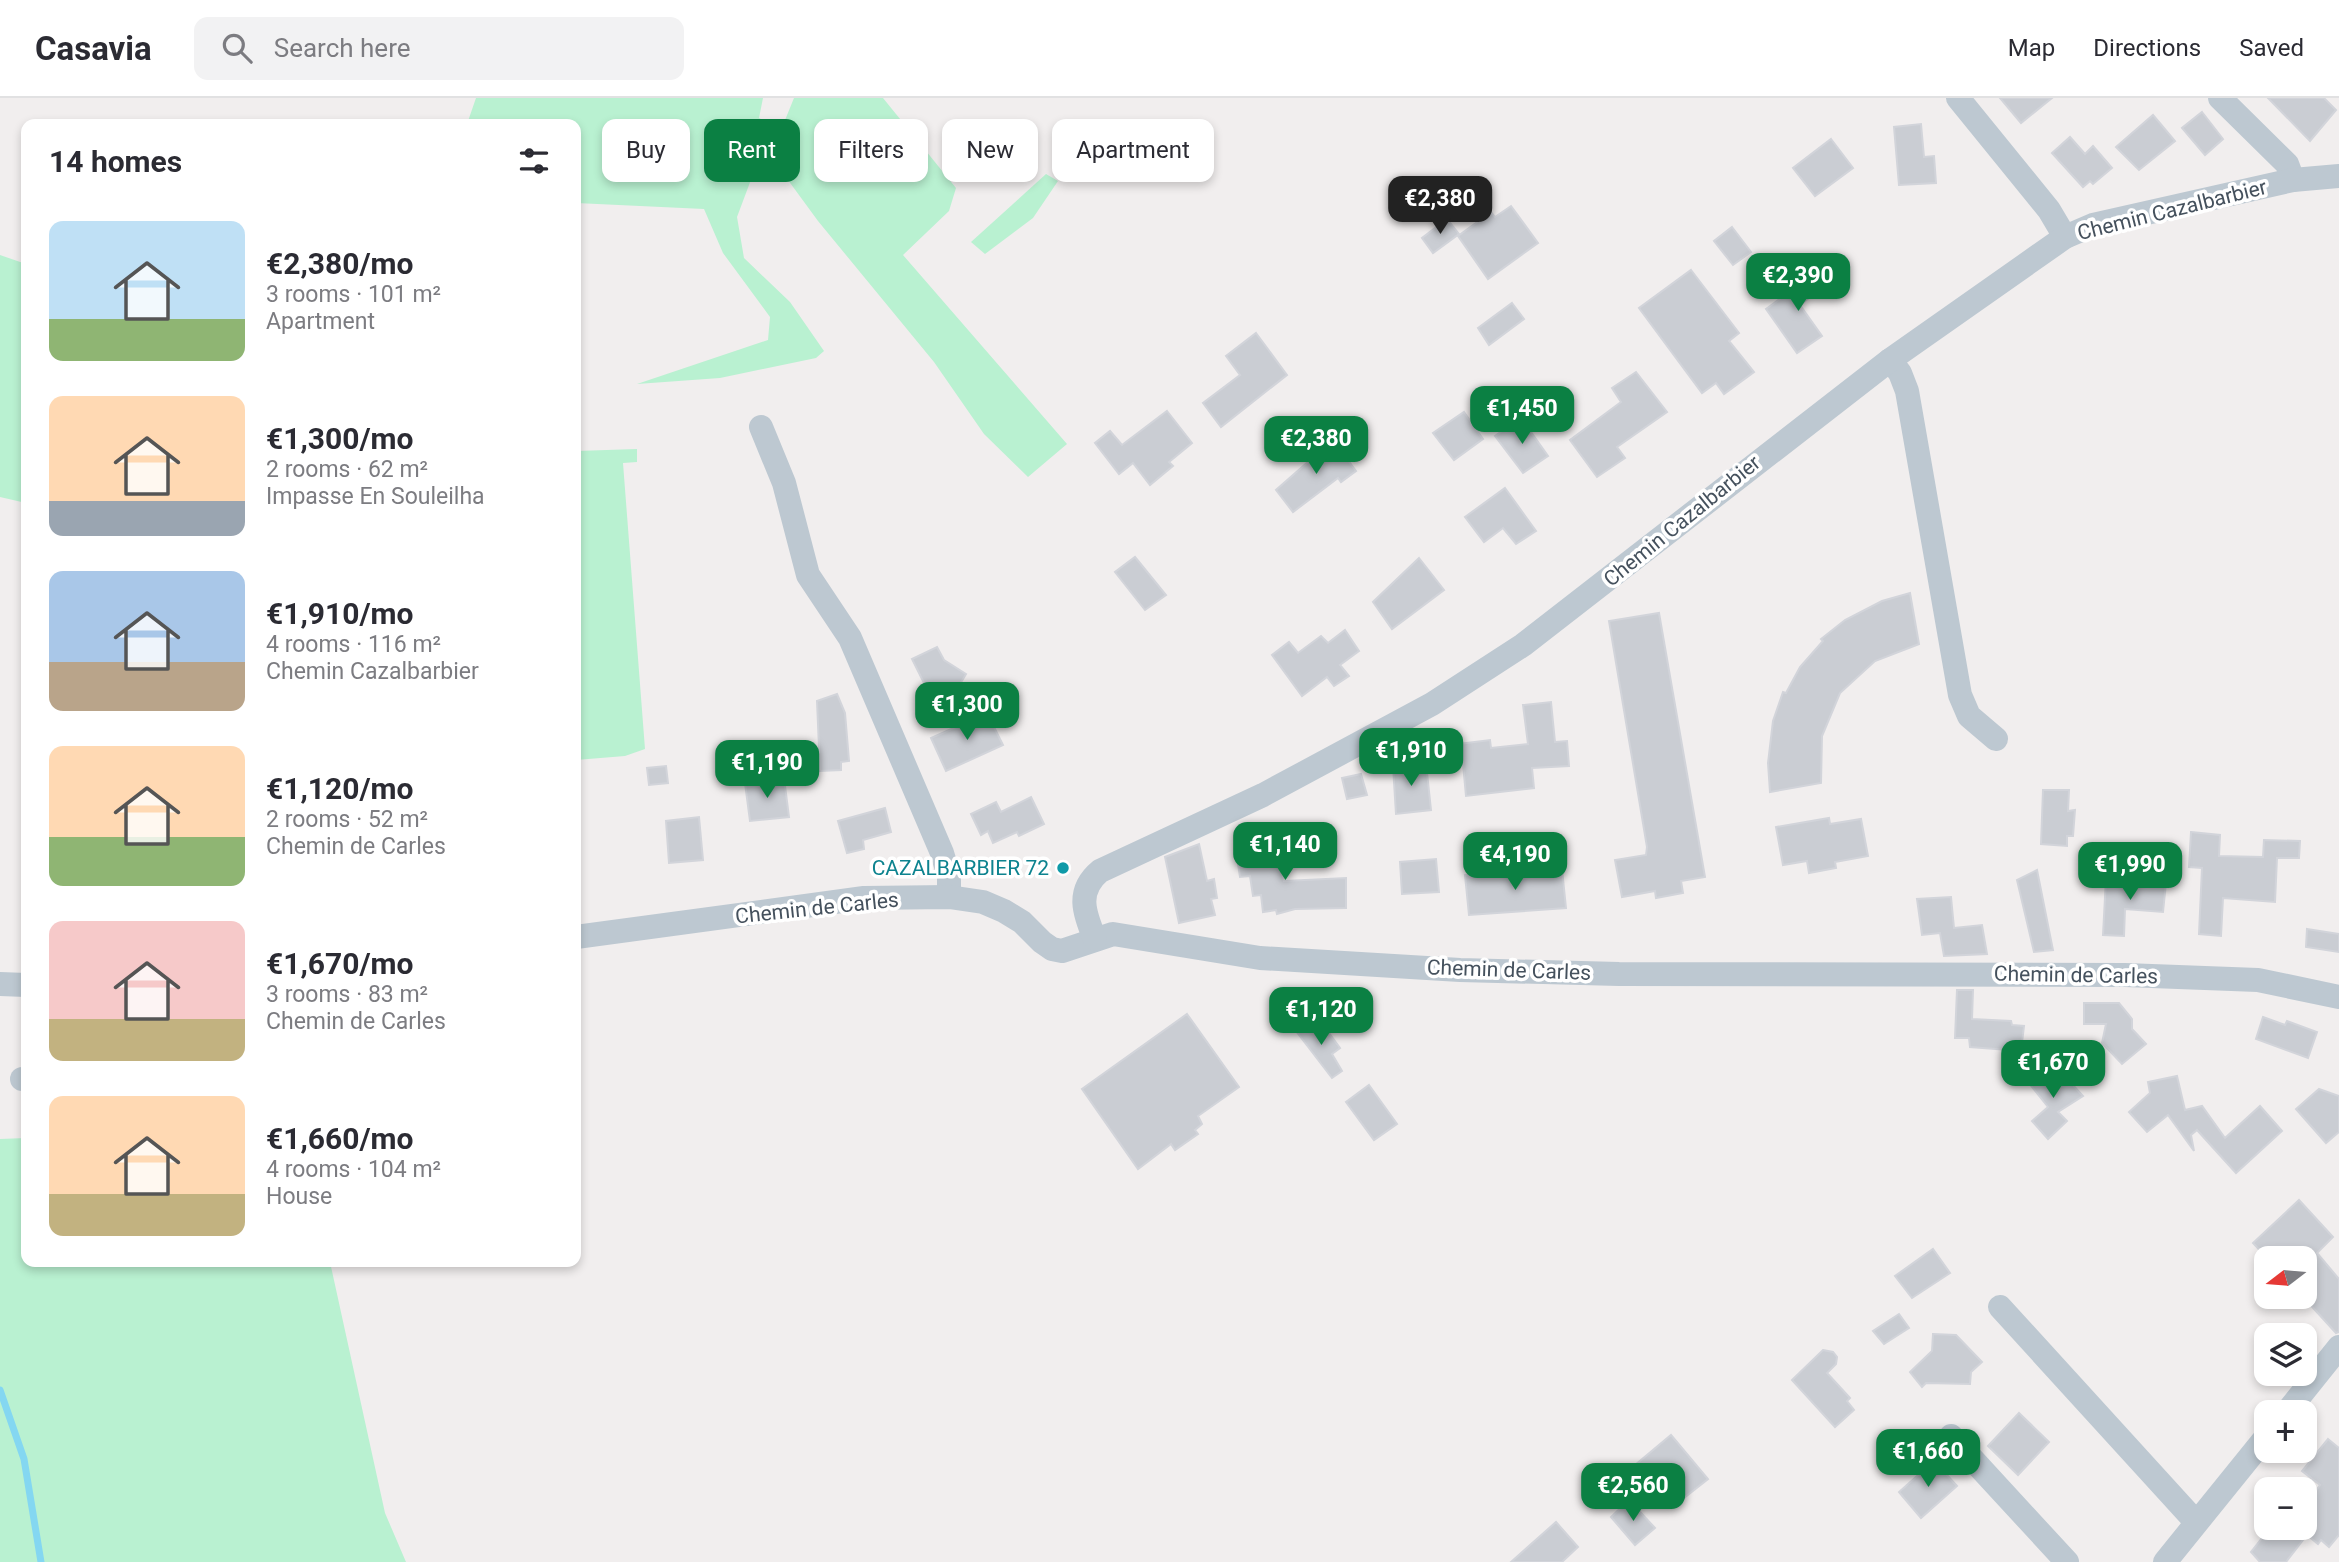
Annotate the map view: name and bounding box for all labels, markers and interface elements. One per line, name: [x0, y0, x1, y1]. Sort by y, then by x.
search box: [194, 17, 684, 80]
text: Casavia: [35, 29, 152, 68]
icon: search: [218, 29, 256, 67]
text: Search here: [274, 33, 411, 63]
text: Map: [2008, 34, 2055, 62]
text: Directions: [2093, 34, 2201, 62]
text: Saved: [2239, 34, 2304, 62]
chip: Buy: [602, 119, 690, 182]
chip: Rent: [704, 119, 800, 182]
chip: Filters: [814, 119, 928, 182]
chip: New: [942, 119, 1038, 182]
chip: Apartment: [1052, 119, 1214, 182]
icon: filters: [515, 142, 553, 180]
text: 14 homes: [49, 144, 182, 179]
street label: Chemin Cazalbarbier: [2075, 175, 2269, 245]
pin: €2,380: [1383, 176, 1497, 236]
text: €2,380: [1404, 185, 1476, 212]
text: €2,380/mo: [266, 246, 414, 281]
icon: home: [105, 249, 189, 333]
pin: €2,390: [1741, 254, 1855, 313]
text: €2,390: [1762, 262, 1834, 289]
text: 3 rooms · 101 m²: [266, 281, 441, 308]
text: Apartment: [266, 308, 375, 335]
pin: €1,450: [1465, 386, 1579, 446]
text: €1,450: [1486, 395, 1558, 422]
pin: €2,380: [1259, 416, 1373, 476]
text: €1,300/mo: [266, 421, 414, 456]
icon: home: [105, 424, 189, 508]
text: €2,380: [1280, 425, 1352, 452]
street label: Chemin Cazalbarbier: [1599, 451, 1765, 591]
text: 2 rooms · 62 m²: [266, 456, 428, 483]
text: Impasse En Souleilha: [266, 483, 485, 510]
text: €1,910/mo: [266, 596, 414, 631]
icon: home: [105, 599, 189, 683]
text: 4 rooms · 116 m²: [266, 631, 441, 658]
text: Chemin Cazalbarbier: [266, 658, 479, 685]
pin: €1,300: [910, 682, 1024, 742]
text: €1,300: [931, 691, 1003, 718]
pin: €1,910: [1354, 728, 1468, 788]
text: €1,910: [1375, 737, 1447, 764]
pin: €1,190: [710, 740, 824, 800]
text: €1,190: [731, 749, 803, 776]
text: €1,120/mo: [266, 771, 414, 806]
icon: home: [105, 774, 189, 858]
text: 2 rooms · 52 m²: [266, 806, 428, 833]
pin: €1,140: [1228, 822, 1342, 882]
text: €1,140: [1249, 831, 1321, 858]
pin: €4,190: [1458, 832, 1572, 892]
text: Chemin de Carles: [266, 833, 446, 860]
text: €4,190: [1479, 841, 1551, 868]
pin: €1,990: [2073, 842, 2187, 902]
text: €1,990: [2094, 851, 2166, 878]
place label: CAZALBARBIER 72: [872, 856, 1049, 880]
marker: CAZALBARBIER 72: [1055, 860, 1071, 876]
street label: Chemin de Carles: [734, 887, 900, 929]
text: €1,670/mo: [266, 946, 414, 981]
icon: home: [105, 949, 189, 1033]
street label: Chemin de Carles: [1427, 955, 1591, 985]
street label: Chemin de Carles: [1994, 962, 2158, 988]
text: 3 rooms · 83 m²: [266, 981, 428, 1008]
pin: €1,120: [1264, 988, 1378, 1047]
text: €1,120: [1285, 996, 1357, 1023]
text: Chemin de Carles: [266, 1008, 446, 1035]
pin: €1,670: [1996, 1040, 2110, 1100]
text: €1,670: [2017, 1049, 2089, 1076]
text: €1,660/mo: [266, 1121, 414, 1156]
icon: home: [105, 1124, 189, 1208]
text: 4 rooms · 104 m²: [266, 1156, 441, 1183]
text: House: [266, 1183, 332, 1210]
north arrow: [2254, 1246, 2317, 1309]
map controls: [2254, 1246, 2317, 1540]
button: layers: [2254, 1323, 2317, 1386]
button: +: [2254, 1400, 2317, 1463]
pin: €1,660: [1871, 1430, 1985, 1489]
text: €1,660: [1892, 1438, 1964, 1465]
pin: €2,560: [1576, 1464, 1690, 1523]
text: €2,560: [1597, 1472, 1669, 1499]
button: −: [2254, 1477, 2317, 1540]

